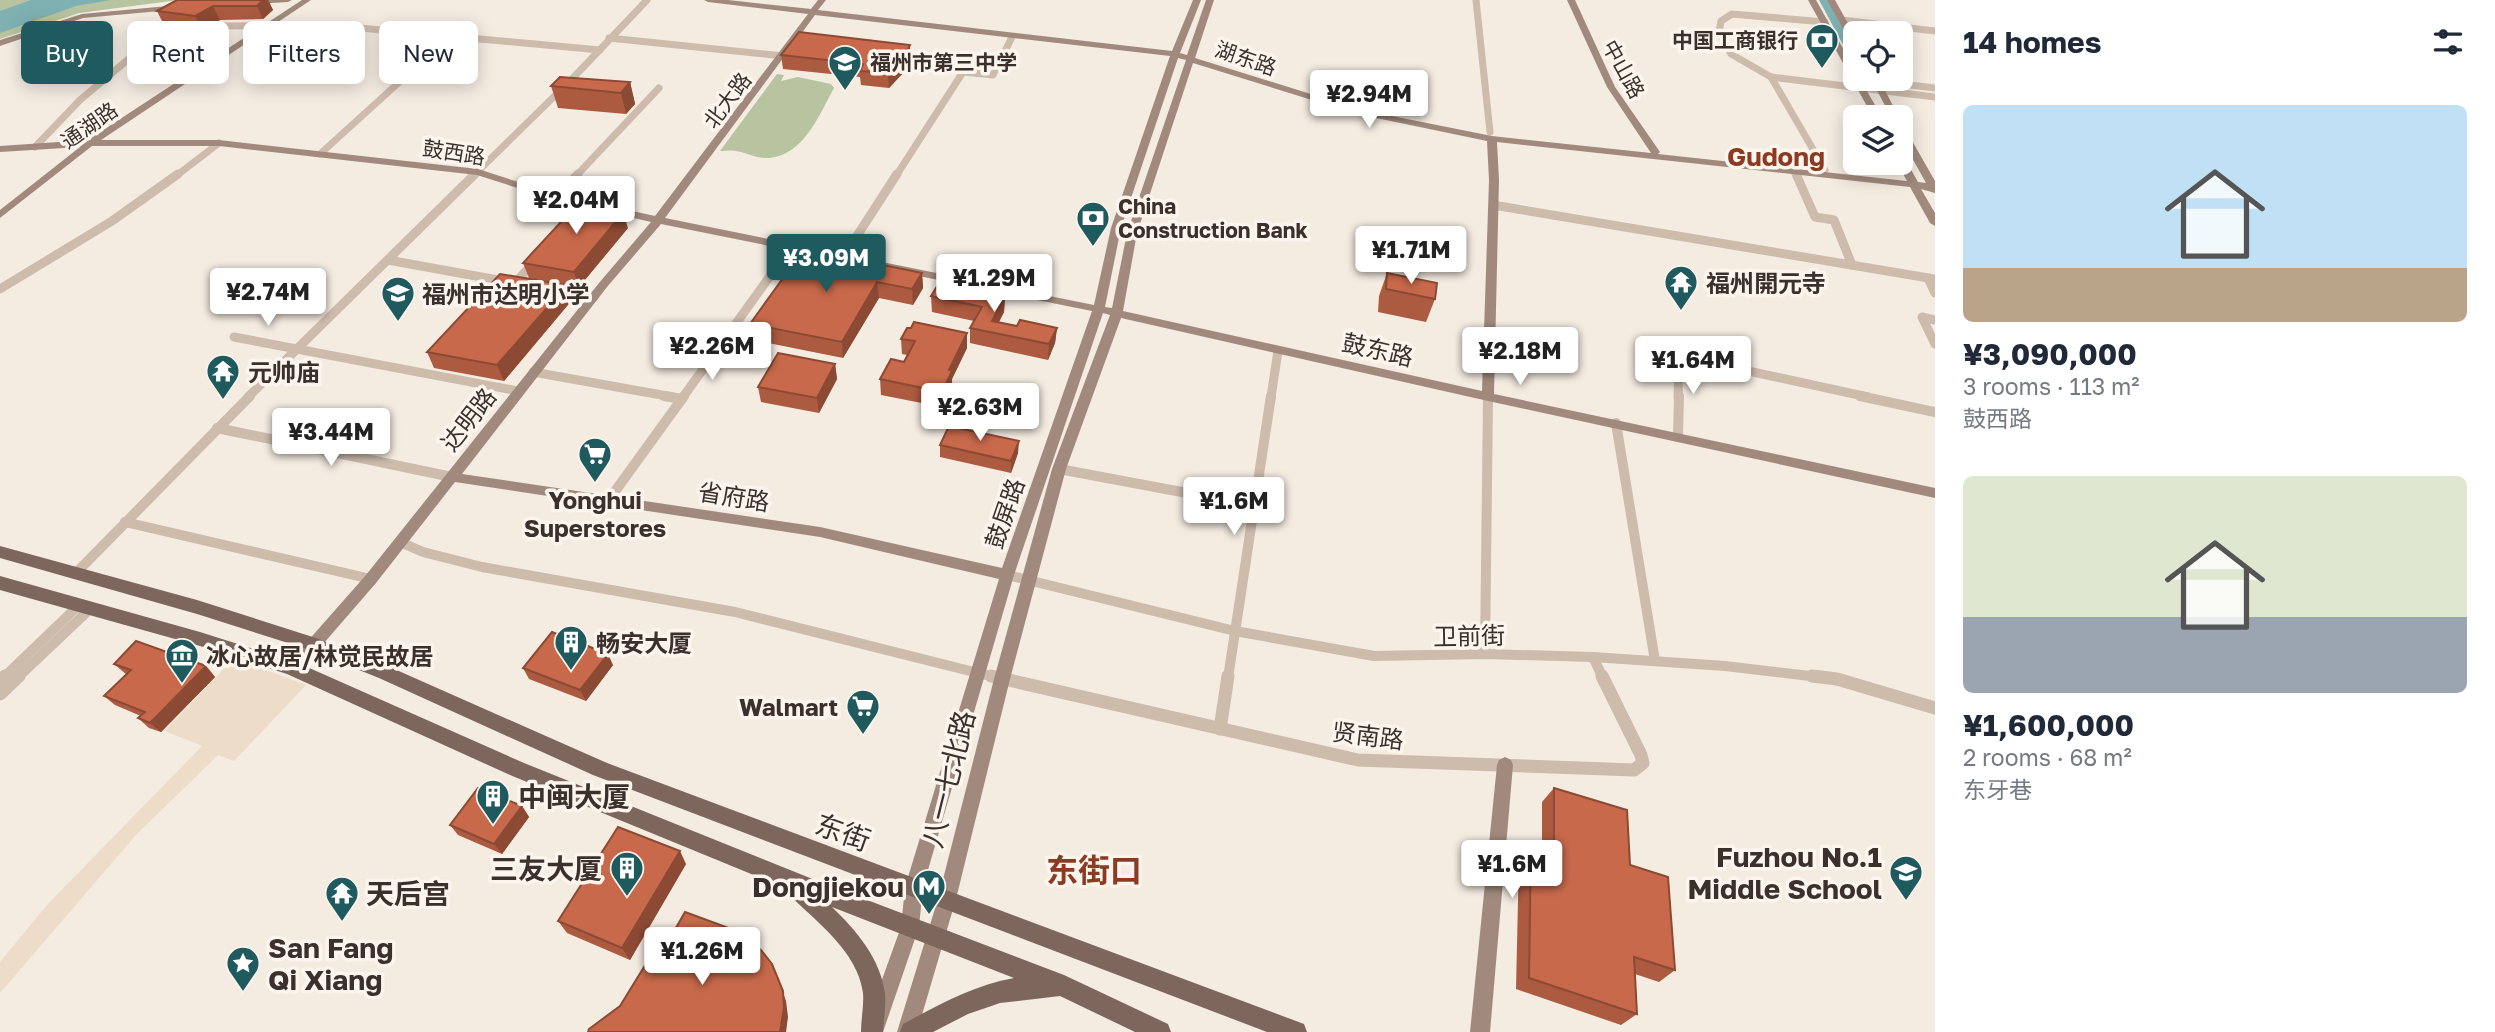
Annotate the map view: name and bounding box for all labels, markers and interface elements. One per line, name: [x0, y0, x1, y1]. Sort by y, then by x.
chip: Buy: [21, 21, 113, 84]
chip: Rent: [127, 21, 229, 84]
chip: Filters: [243, 21, 365, 84]
chip: New: [379, 21, 478, 84]
bank icon: 中国工商银行: [1803, 21, 1841, 70]
map controls: [1843, 21, 1913, 175]
button: locate: [1843, 21, 1913, 91]
icon: filters: [2429, 23, 2467, 61]
text: 14 homes: [1963, 24, 2102, 60]
place label: 中国工商银行: [1672, 27, 1798, 53]
street label: 湖东路: [1212, 35, 1280, 81]
street label: 中山路: [1597, 35, 1651, 103]
school or university icon: 福州市第三中学: [826, 43, 864, 92]
place label: 福州市第三中学: [870, 49, 1017, 75]
street label: 北大路: [698, 67, 756, 133]
pin: ¥2.94M: [1312, 71, 1426, 130]
text: ¥2.94M: [1326, 79, 1412, 107]
street label: 通湖路: [56, 96, 122, 154]
button: layers: [1843, 105, 1913, 175]
street label: 鼓西路: [421, 134, 487, 170]
district label: Gudong: [1727, 141, 1825, 172]
icon: home: [2152, 151, 2278, 277]
pin: ¥2.04M: [519, 176, 633, 236]
text: ¥2.04M: [533, 185, 619, 213]
place label: China Construction Bank: [1118, 193, 1308, 243]
bank icon: China Construction Bank: [1074, 199, 1112, 248]
pin: ¥1.71M: [1354, 226, 1468, 286]
pin: ¥3.09M: [769, 234, 883, 294]
text: ¥1.71M: [1371, 235, 1451, 263]
text: ¥3.09M: [783, 243, 869, 271]
pin: ¥1.29M: [937, 254, 1051, 314]
text: ¥1.29M: [952, 263, 1036, 291]
temple icon: 福州開元寺: [1662, 263, 1700, 312]
pin: ¥2.74M: [211, 268, 325, 328]
place label: 福州開元寺: [1706, 268, 1826, 297]
school or university icon: 福州市达明小学: [379, 274, 417, 323]
text: ¥2.74M: [226, 277, 310, 305]
place label: 福州市达明小学: [422, 279, 590, 308]
pin: ¥2.26M: [655, 322, 769, 382]
street label: 鼓东路: [1340, 327, 1416, 371]
pin: ¥2.18M: [1463, 328, 1577, 387]
text: ¥2.26M: [669, 331, 755, 359]
text: ¥2.18M: [1478, 336, 1562, 364]
pin: ¥1.64M: [1636, 336, 1750, 396]
text: ¥3,090,000: [1963, 336, 2137, 372]
text: ¥1.64M: [1651, 345, 1735, 373]
temple icon: 元帅庙: [204, 352, 242, 401]
place label: 元帅庙: [248, 357, 320, 386]
text: 3 rooms · 113 m²: [1963, 372, 2140, 400]
street label: 达明路: [434, 382, 502, 456]
pin: ¥2.63M: [923, 384, 1037, 443]
text: ¥2.63M: [937, 392, 1023, 420]
text: 鼓西路: [1963, 404, 2032, 432]
pin: ¥3.44M: [274, 408, 388, 468]
text: ¥3.44M: [288, 417, 374, 445]
supermarket icon: Yonghui Superstores: [576, 435, 614, 484]
street label: 鼓屏路: [979, 474, 1029, 552]
street label: 省府路: [696, 476, 772, 516]
pin: ¥1.6M: [1185, 477, 1283, 537]
place label: Yonghui Superstores: [524, 485, 666, 542]
text: ¥1.6M: [1199, 486, 1269, 514]
icon: home: [2152, 522, 2278, 648]
street label: 卫前街: [1433, 620, 1505, 650]
building icon: 畅安大厦: [552, 623, 590, 672]
place label: 畅安大厦: [596, 628, 692, 657]
museum icon: 冰心故居/林觉民故居: [163, 636, 201, 685]
place label: 冰心故居/林觉民故居: [206, 641, 434, 670]
supermarket icon: Walmart: [844, 687, 882, 736]
place label: Walmart: [739, 692, 838, 721]
street label: 八一七北路: [915, 707, 981, 851]
text: ¥1,600,000: [1963, 707, 2134, 743]
street label: 贤南路: [1331, 716, 1405, 754]
text: 2 rooms · 68 m²: [1963, 743, 2132, 771]
text: 东牙巷: [1963, 775, 2032, 803]
building icon: 中闽大厦: [474, 777, 512, 826]
place label: 中闽大厦: [518, 780, 630, 813]
street label: 东街: [811, 807, 875, 857]
place label: Fuzhou No.1 Middle School: [1687, 840, 1882, 905]
pin: ¥1.6M: [1463, 841, 1561, 900]
building icon: 三友大厦: [608, 849, 646, 898]
text: ¥1.6M: [1477, 849, 1547, 877]
district label: 东街口: [1046, 851, 1142, 889]
place label: 三友大厦: [490, 852, 602, 885]
school or university icon: Fuzhou No.1 Middle School: [1887, 853, 1925, 902]
metro station icon: Dongjiekou: [910, 867, 948, 916]
place label: Dongjiekou: [752, 870, 904, 903]
temple icon: 天后宫: [323, 874, 361, 923]
place label: 天后宫: [366, 877, 450, 910]
pin: ¥1.26M: [645, 928, 759, 987]
place label: San Fang Qi Xiang: [268, 931, 393, 996]
text: ¥1.26M: [660, 936, 744, 964]
place icon: San Fang Qi Xiang: [224, 944, 262, 993]

